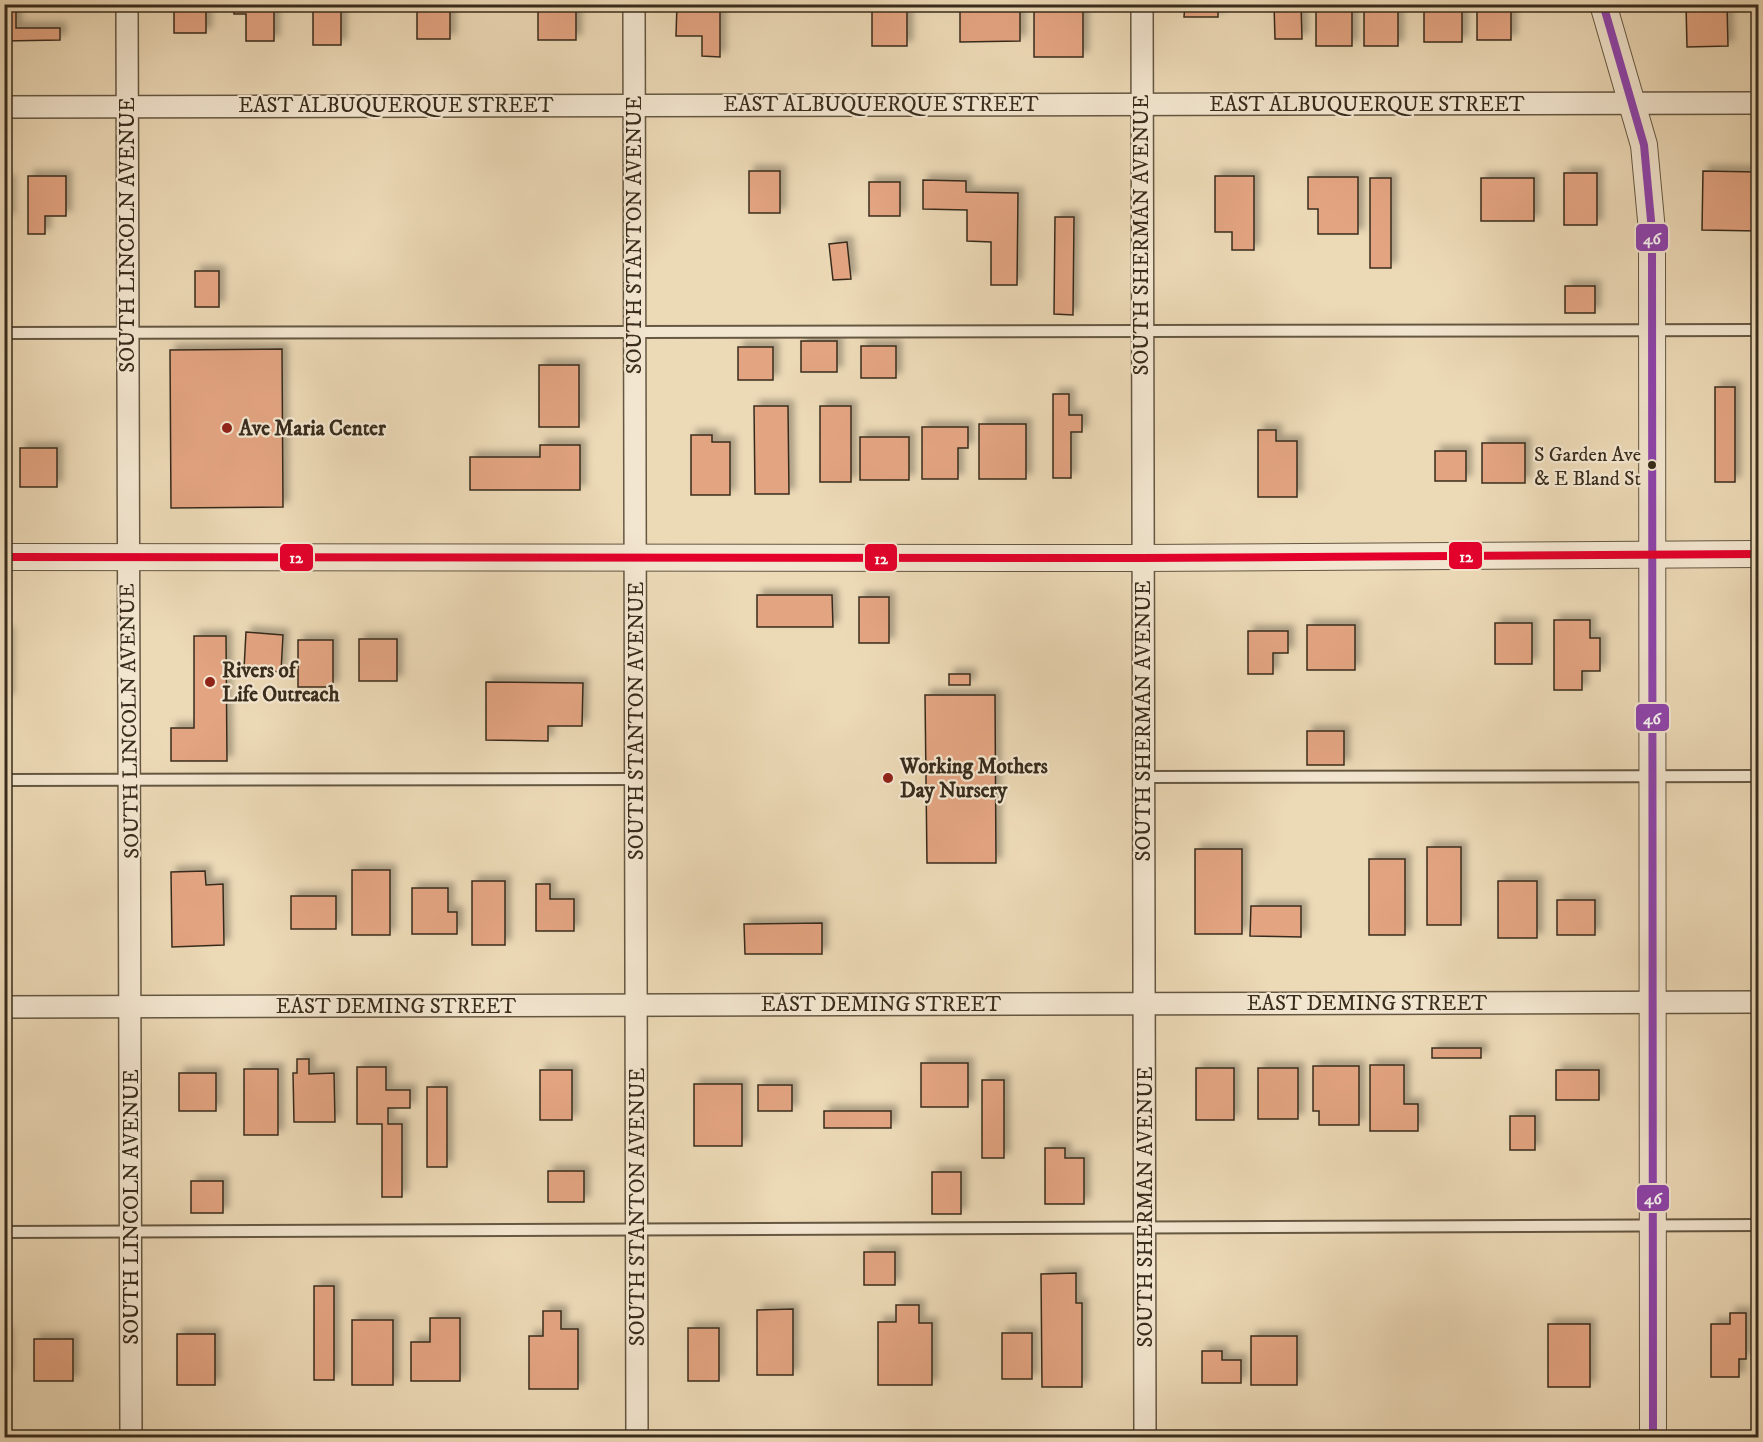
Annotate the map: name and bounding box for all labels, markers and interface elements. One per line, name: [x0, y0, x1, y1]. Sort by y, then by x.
street label: EAST ALBUQUERQUE STREET: [723, 92, 1039, 118]
street label: EAST ALBUQUERQUE STREET: [1209, 92, 1525, 118]
street label: EAST ALBUQUERQUE STREET: [238, 93, 554, 119]
street label: SOUTH SHERMAN AVENUE: [1129, 94, 1155, 376]
street label: SOUTH STANTON AVENUE: [622, 96, 648, 374]
street label: SOUTH LINCOLN AVENUE: [115, 97, 141, 373]
line badge: 46: [1635, 223, 1669, 252]
text: 46: [1642, 229, 1662, 249]
place label: Ave Maria Center: [238, 416, 387, 442]
marker: Ave Maria Center: [220, 421, 234, 435]
place label: S Garden Ave & E Bland St: [1534, 443, 1641, 492]
marker: S Garden Ave & E Bland St: [1646, 459, 1658, 471]
line badge: 12: [1448, 541, 1483, 570]
line badge: 12: [279, 543, 314, 572]
line badge: 12: [864, 543, 898, 572]
text: 12: [1459, 547, 1474, 567]
text: 12: [289, 548, 304, 568]
text: 12: [874, 549, 889, 569]
street label: SOUTH SHERMAN AVENUE: [1131, 580, 1157, 862]
street label: SOUTH STANTON AVENUE: [624, 582, 650, 860]
street label: SOUTH LINCOLN AVENUE: [115, 583, 145, 859]
place label: Rivers of Life Outreach: [222, 658, 341, 708]
marker: Rivers of Life Outreach: [203, 675, 217, 689]
line badge: 46: [1635, 703, 1670, 732]
text: 46: [1642, 709, 1662, 729]
place label: Working Mothers Day Nursery: [899, 754, 1048, 804]
marker: Working Mothers Day Nursery: [881, 771, 895, 785]
street label: EAST DEMING STREET: [1247, 991, 1487, 1017]
street label: EAST DEMING STREET: [761, 992, 1001, 1018]
street label: EAST DEMING STREET: [276, 994, 516, 1020]
street label: SOUTH SHERMAN AVENUE: [1133, 1066, 1159, 1348]
street label: SOUTH STANTON AVENUE: [625, 1068, 651, 1346]
street label: SOUTH LINCOLN AVENUE: [119, 1069, 145, 1345]
line badge: 46: [1636, 1184, 1670, 1212]
text: 46: [1643, 1189, 1663, 1209]

